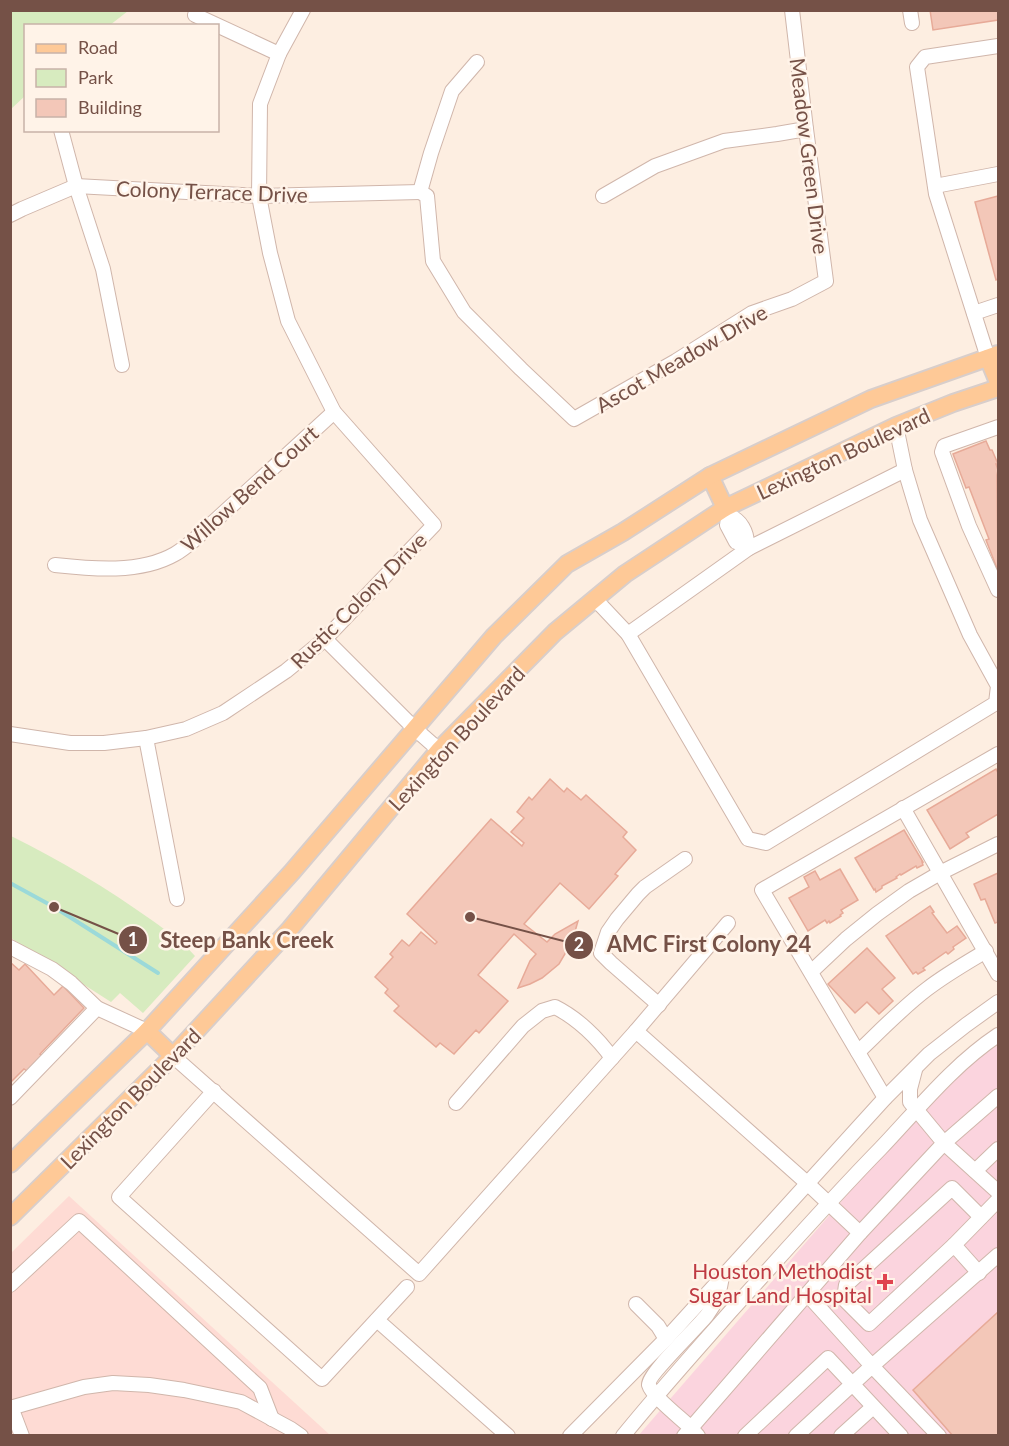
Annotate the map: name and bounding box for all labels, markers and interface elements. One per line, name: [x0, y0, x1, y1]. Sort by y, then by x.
legend: [24, 24, 219, 132]
text: Road: [78, 36, 118, 58]
street label: Meadow Green Drive: [786, 57, 834, 255]
text: Park: [78, 66, 114, 88]
text: Building: [78, 96, 142, 118]
street label: Colony Terrace Drive: [116, 175, 308, 207]
street label: Ascot Meadow Drive: [591, 299, 771, 417]
street label: Lexington Boulevard: [752, 402, 934, 504]
street label: Willow Bend Court: [175, 420, 323, 556]
street label: Rustic Colony Drive: [285, 527, 431, 673]
street label: Lexington Boulevard: [383, 661, 529, 815]
callout: Steep Bank Creek: [118, 920, 345, 960]
callout: AMC First Colony 24: [564, 925, 823, 965]
text: Steep Bank Creek: [160, 926, 334, 953]
text: 1: [128, 928, 138, 950]
text: AMC First Colony 24: [606, 930, 811, 957]
text: 2: [574, 933, 584, 955]
street label: Lexington Boulevard: [55, 1023, 205, 1173]
place label: Houston Methodist Sugar Land Hospital: [689, 1258, 872, 1307]
marker: Houston Methodist Sugar Land Hospital: [876, 1273, 894, 1291]

